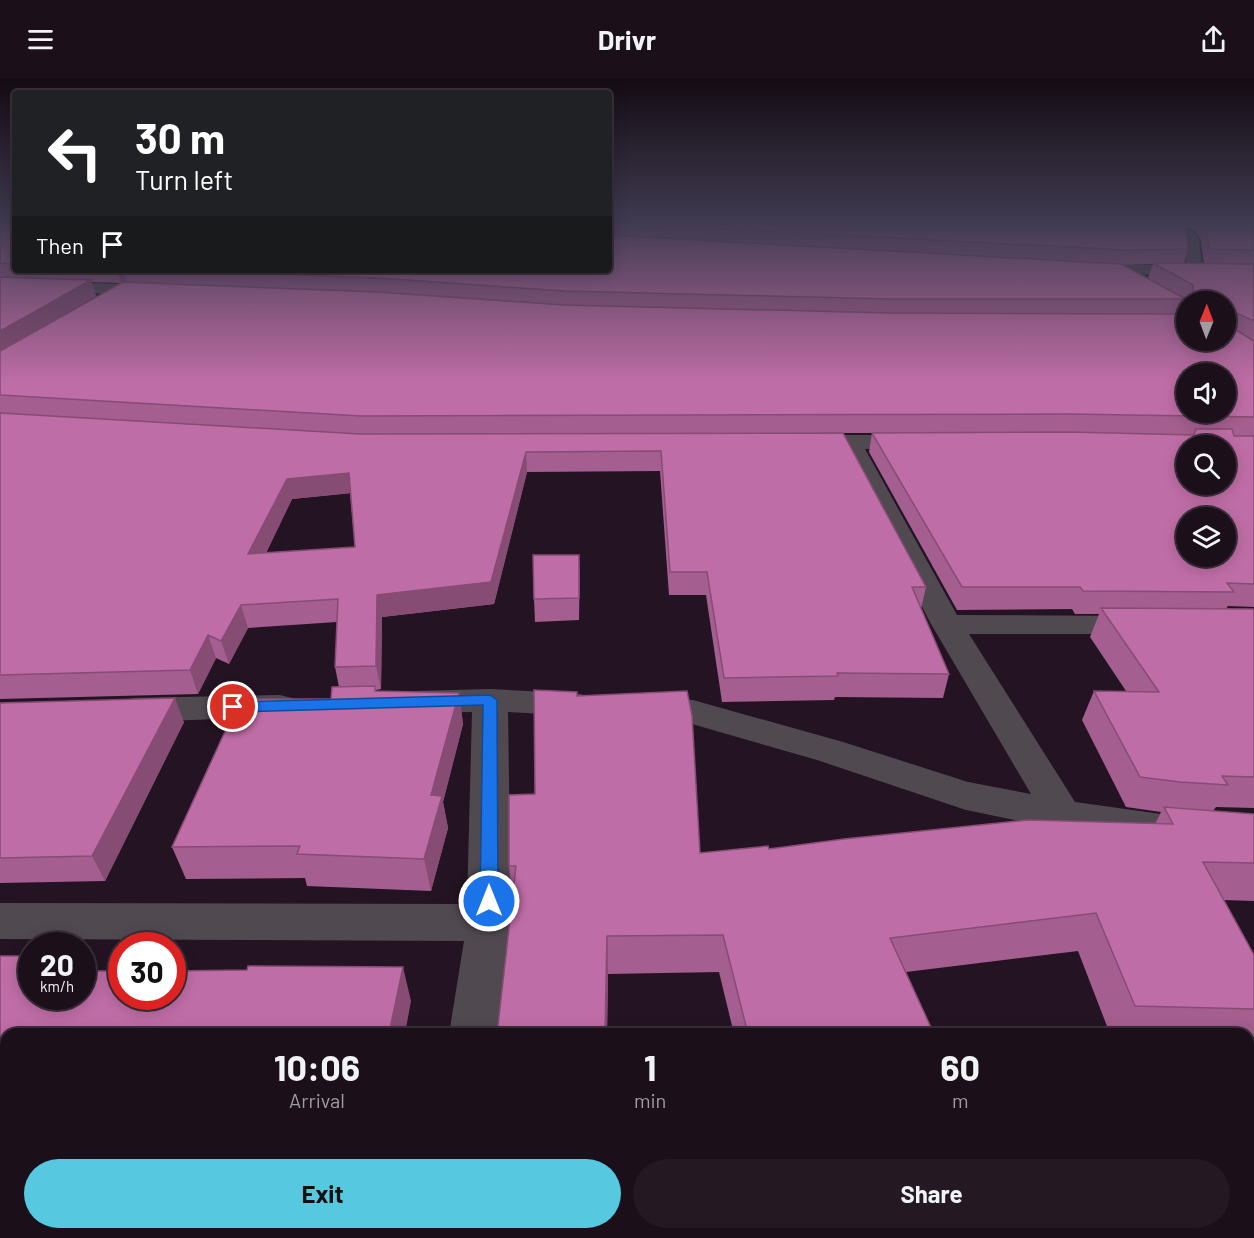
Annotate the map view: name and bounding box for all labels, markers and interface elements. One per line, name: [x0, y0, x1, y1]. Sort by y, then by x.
icon: menu: [24, 23, 57, 56]
text: Drivr: [598, 23, 656, 55]
icon: share: [1197, 23, 1230, 56]
text: 30 m: [135, 112, 225, 162]
icon: left: [36, 114, 114, 192]
text: Turn left: [135, 163, 233, 195]
icon: arrive: [96, 228, 129, 261]
text: Then: [36, 232, 84, 258]
north arrow: [1176, 291, 1236, 351]
map controls: [1176, 291, 1236, 567]
button: sound: [1176, 363, 1236, 423]
button: search: [1176, 435, 1236, 495]
button: layers: [1176, 507, 1236, 567]
pin: [207, 681, 258, 732]
icon: arrive: [216, 690, 249, 723]
position arrow: [457, 869, 521, 933]
speed limit sign: 30: [108, 932, 186, 1010]
text: 20: [40, 946, 74, 982]
text: km/h: [40, 977, 74, 995]
text: 10:06: [274, 1045, 360, 1088]
text: 1: [644, 1045, 657, 1088]
text: 60: [940, 1045, 980, 1088]
text: Arrival: [289, 1088, 345, 1112]
text: min: [634, 1088, 666, 1112]
text: m: [952, 1088, 968, 1112]
button: Exit: [24, 1159, 621, 1228]
button: Share: [633, 1159, 1230, 1228]

